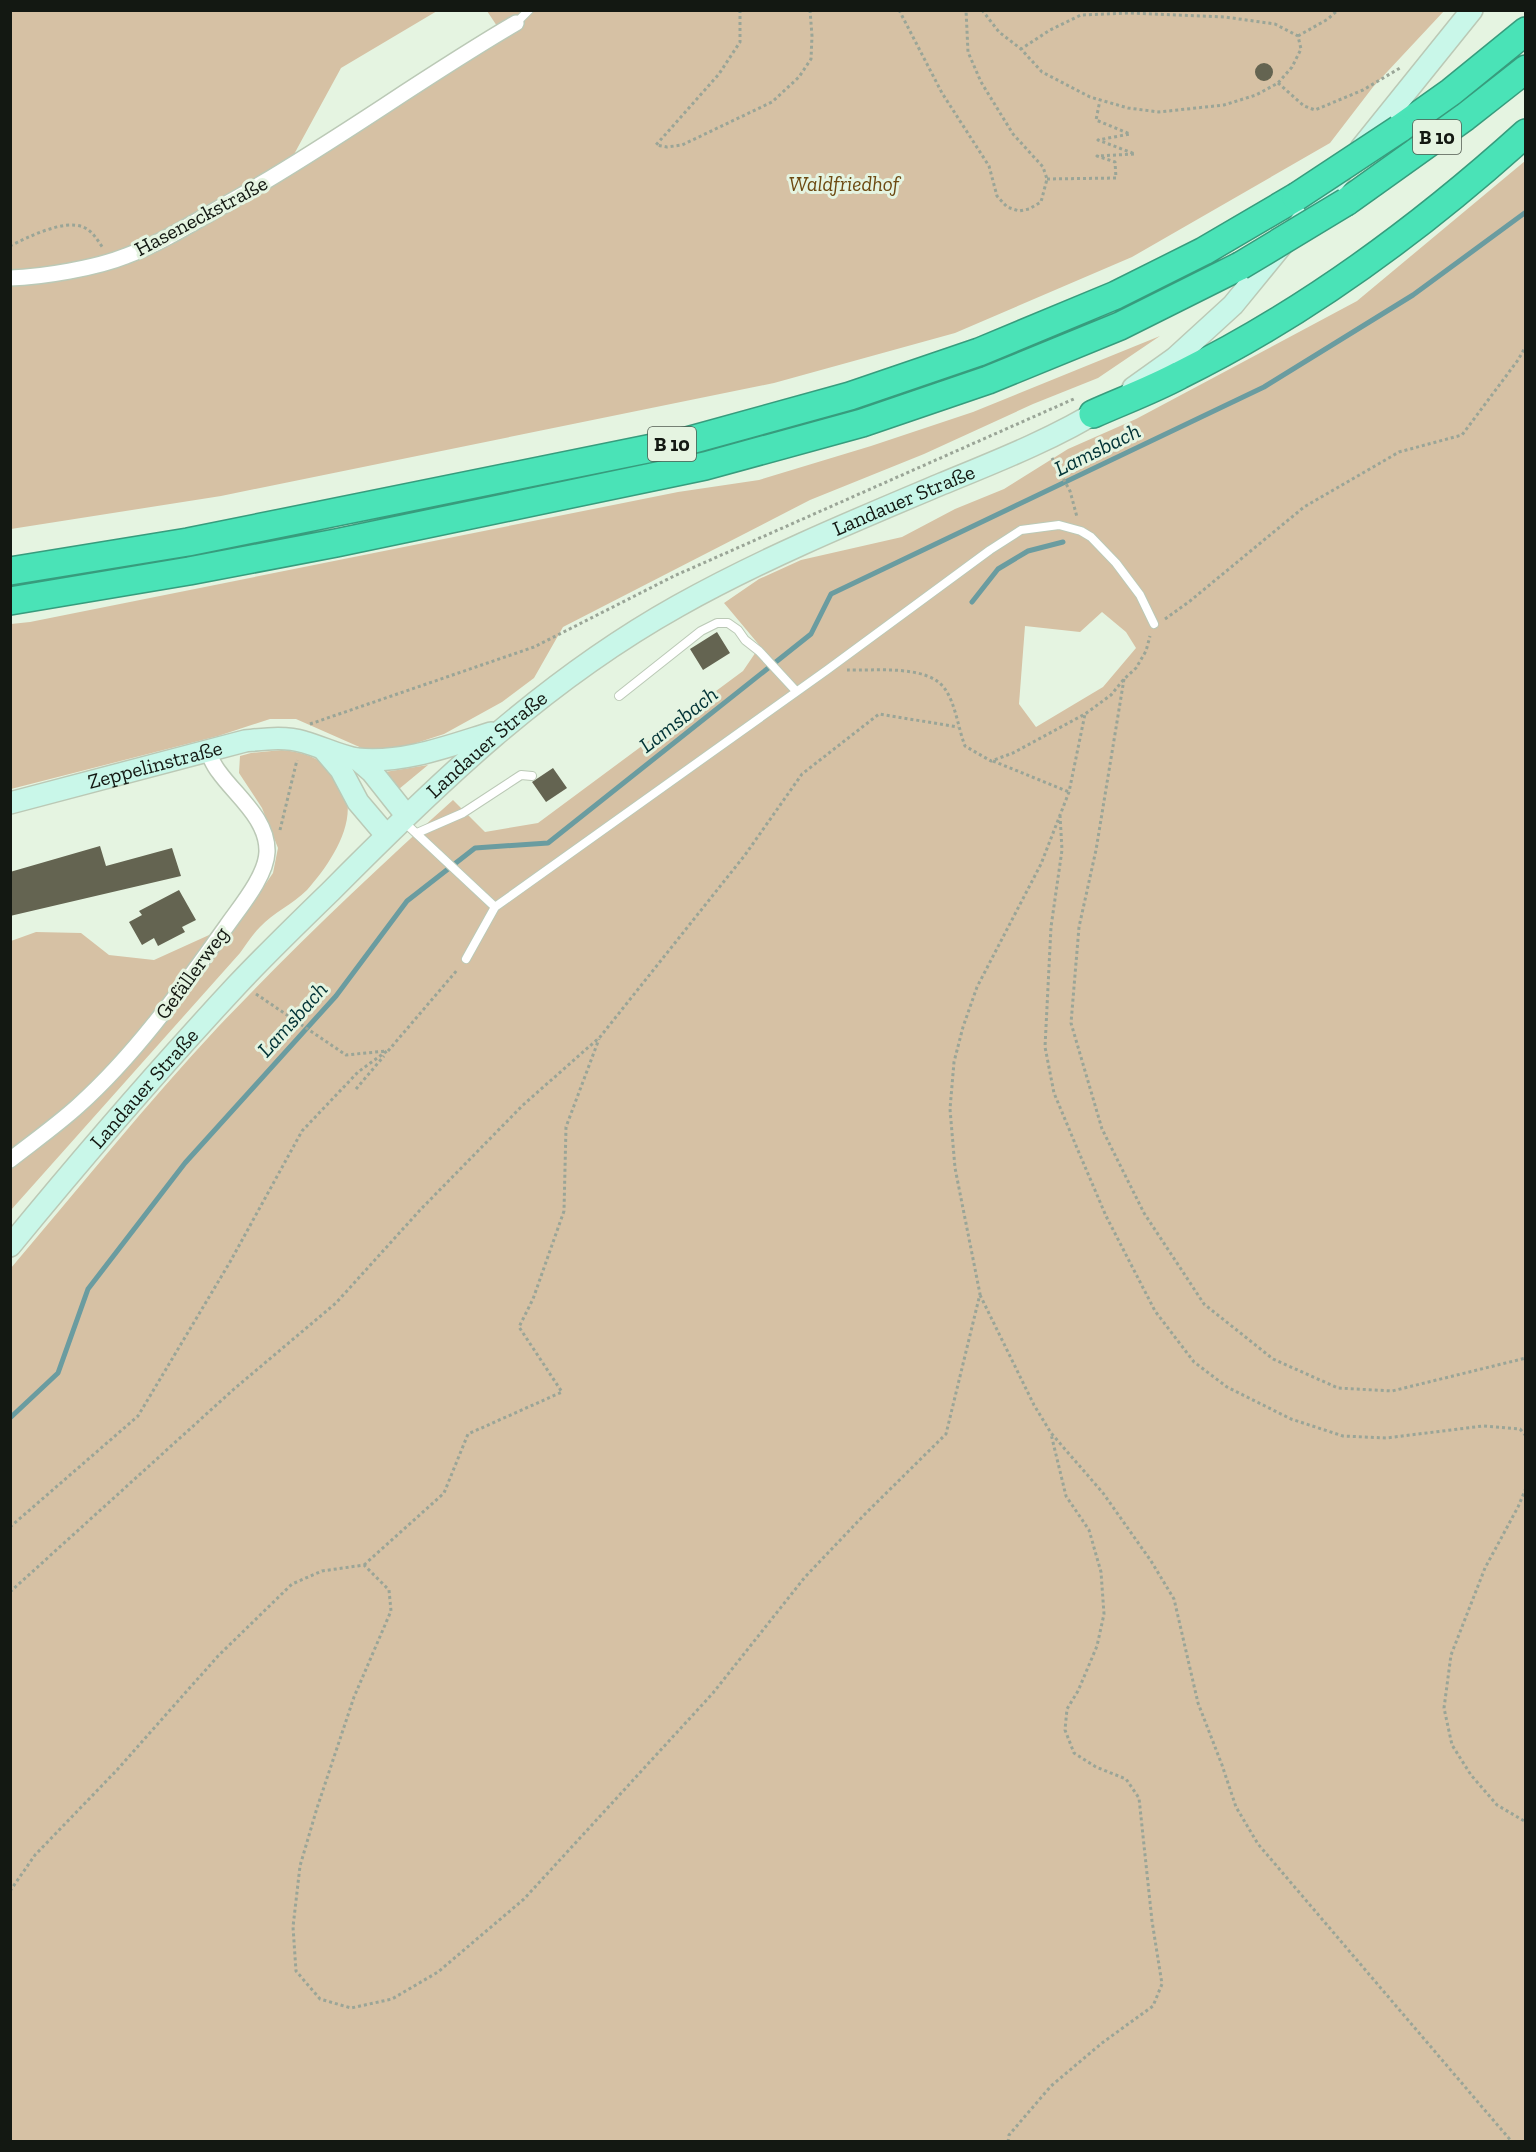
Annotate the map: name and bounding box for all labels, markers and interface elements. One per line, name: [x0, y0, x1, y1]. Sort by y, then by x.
road number: B 10: [1413, 120, 1461, 154]
street label: Haseneckstraße: [130, 170, 272, 261]
park label: Waldfriedhof: [789, 171, 902, 196]
water label: Lamsbach: [1050, 417, 1145, 482]
road number: B 10: [648, 427, 696, 461]
street label: Landauer Straße: [829, 459, 978, 541]
water label: Lamsbach: [634, 680, 723, 758]
street label: Landauer Straße: [421, 685, 552, 803]
street label: Zeppelinstraße: [85, 735, 225, 794]
street label: Gefällerweg: [150, 921, 234, 1024]
water label: Lamsbach: [251, 976, 333, 1063]
street label: Landauer Straße: [84, 1023, 203, 1153]

